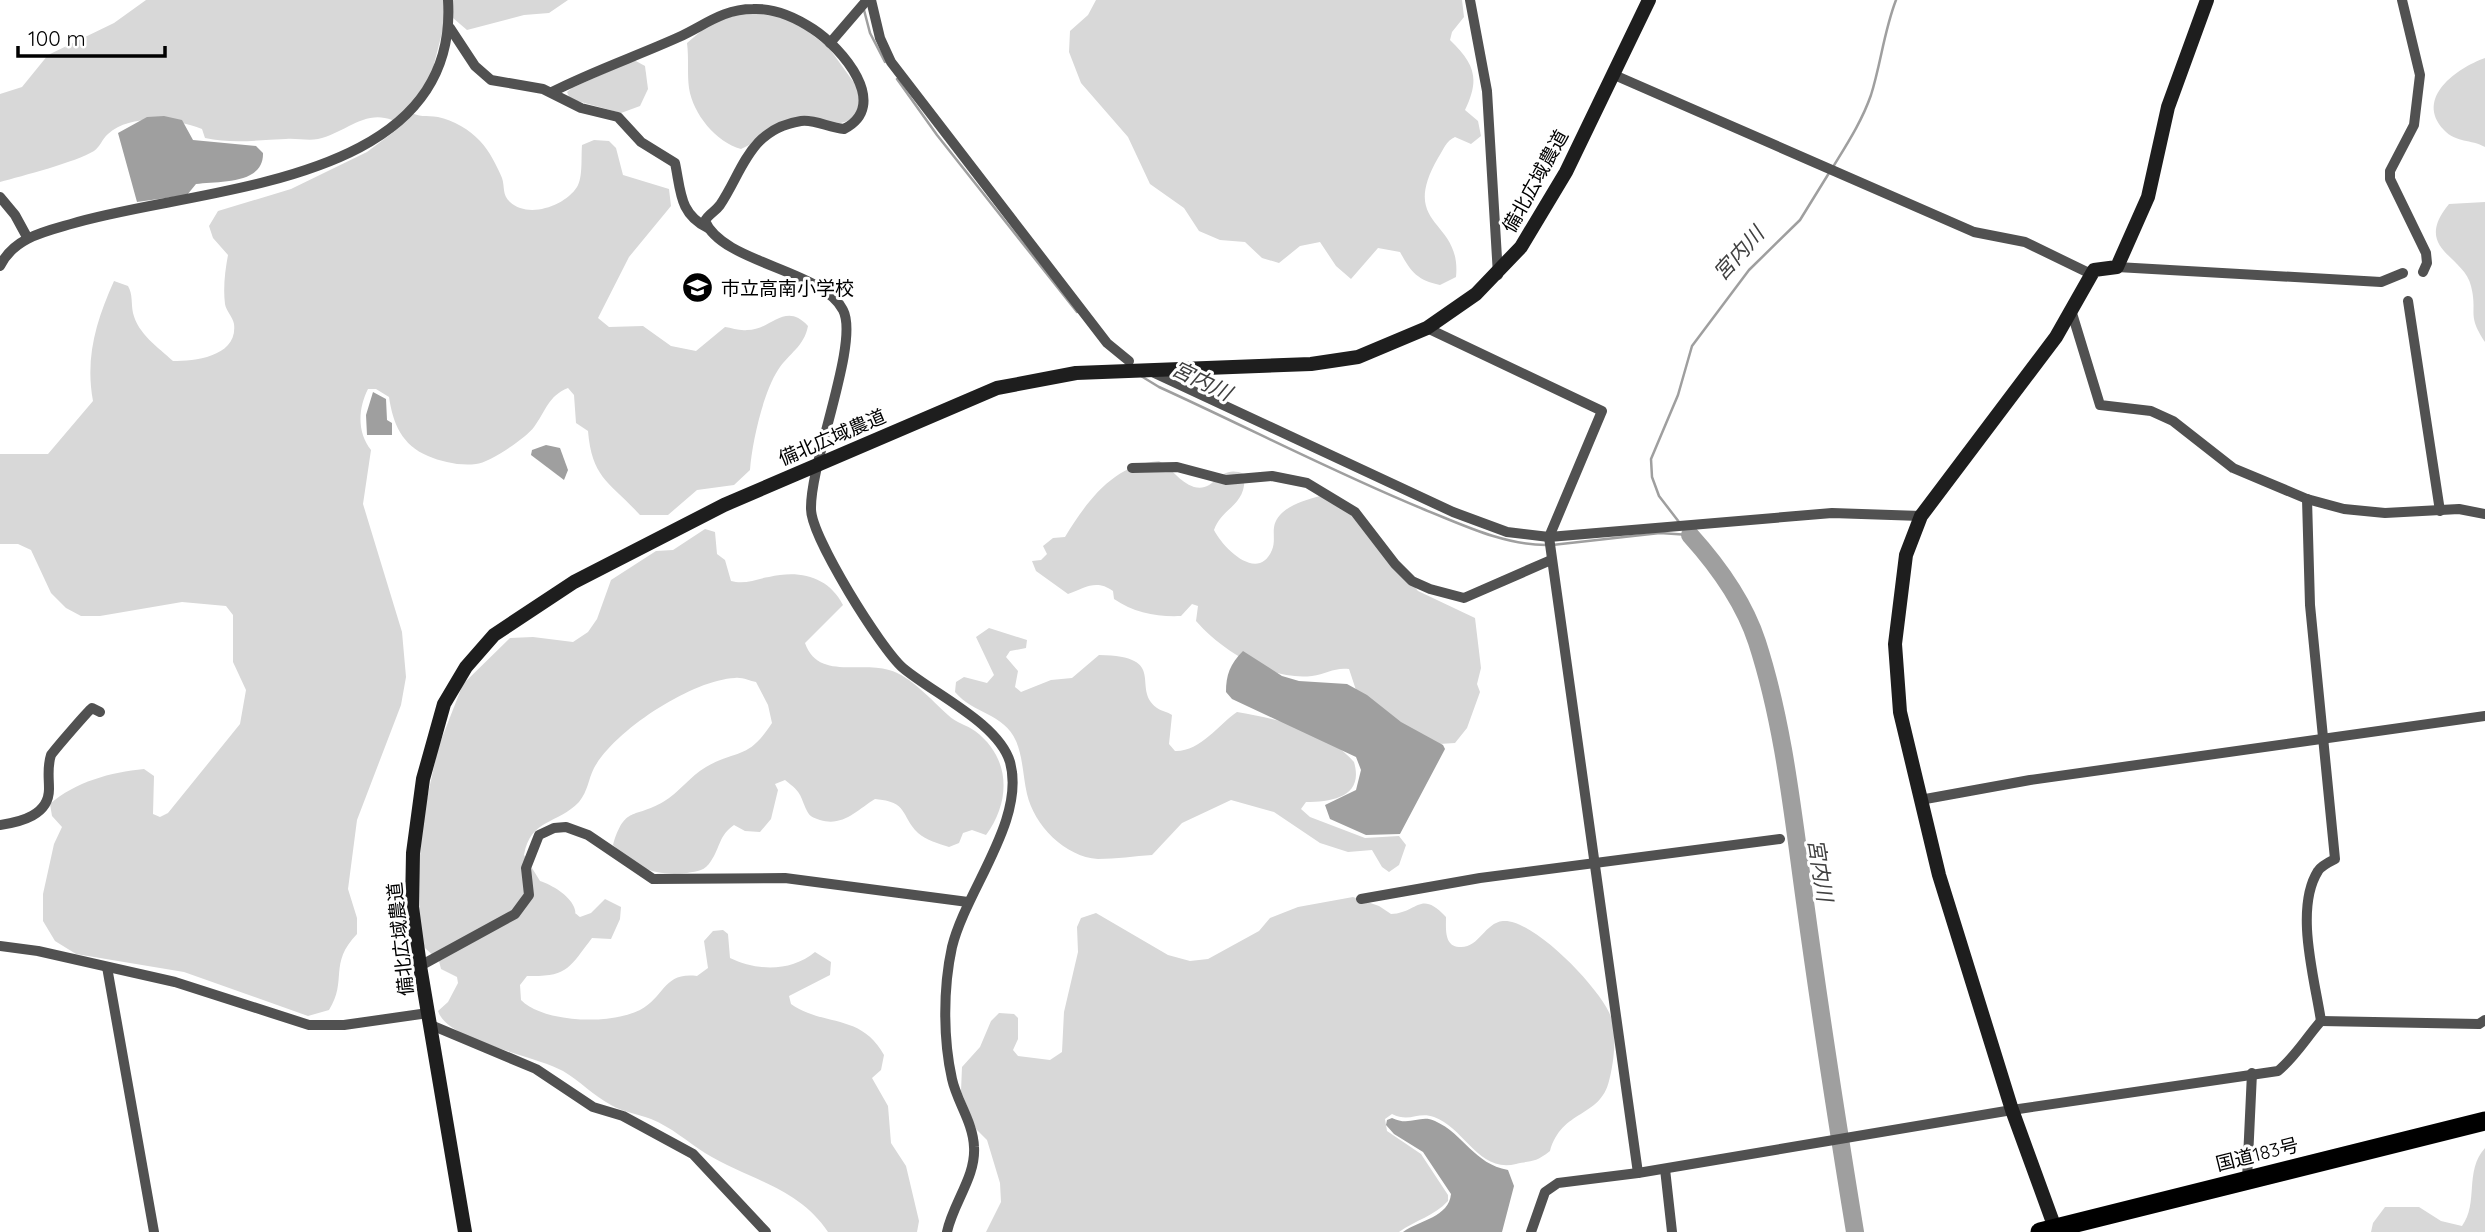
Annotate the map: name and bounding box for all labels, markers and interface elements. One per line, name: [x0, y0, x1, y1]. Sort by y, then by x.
scale bar: [18, 14, 164, 58]
text: 100 m: [28, 25, 86, 51]
street label: 備北広域農道: [1497, 125, 1573, 237]
water label: 宮内川: [1707, 219, 1770, 285]
school or university icon: 市立高南小学校: [681, 271, 715, 305]
place label: 市立高南小学校: [721, 276, 854, 300]
water label: 宮内川: [1168, 355, 1238, 406]
street label: 備北広域農道: [775, 404, 889, 470]
water label: 宮内川: [1803, 837, 1839, 905]
street label: 備北広域農道: [382, 881, 418, 997]
street label: 国道183号: [2213, 1132, 2301, 1176]

